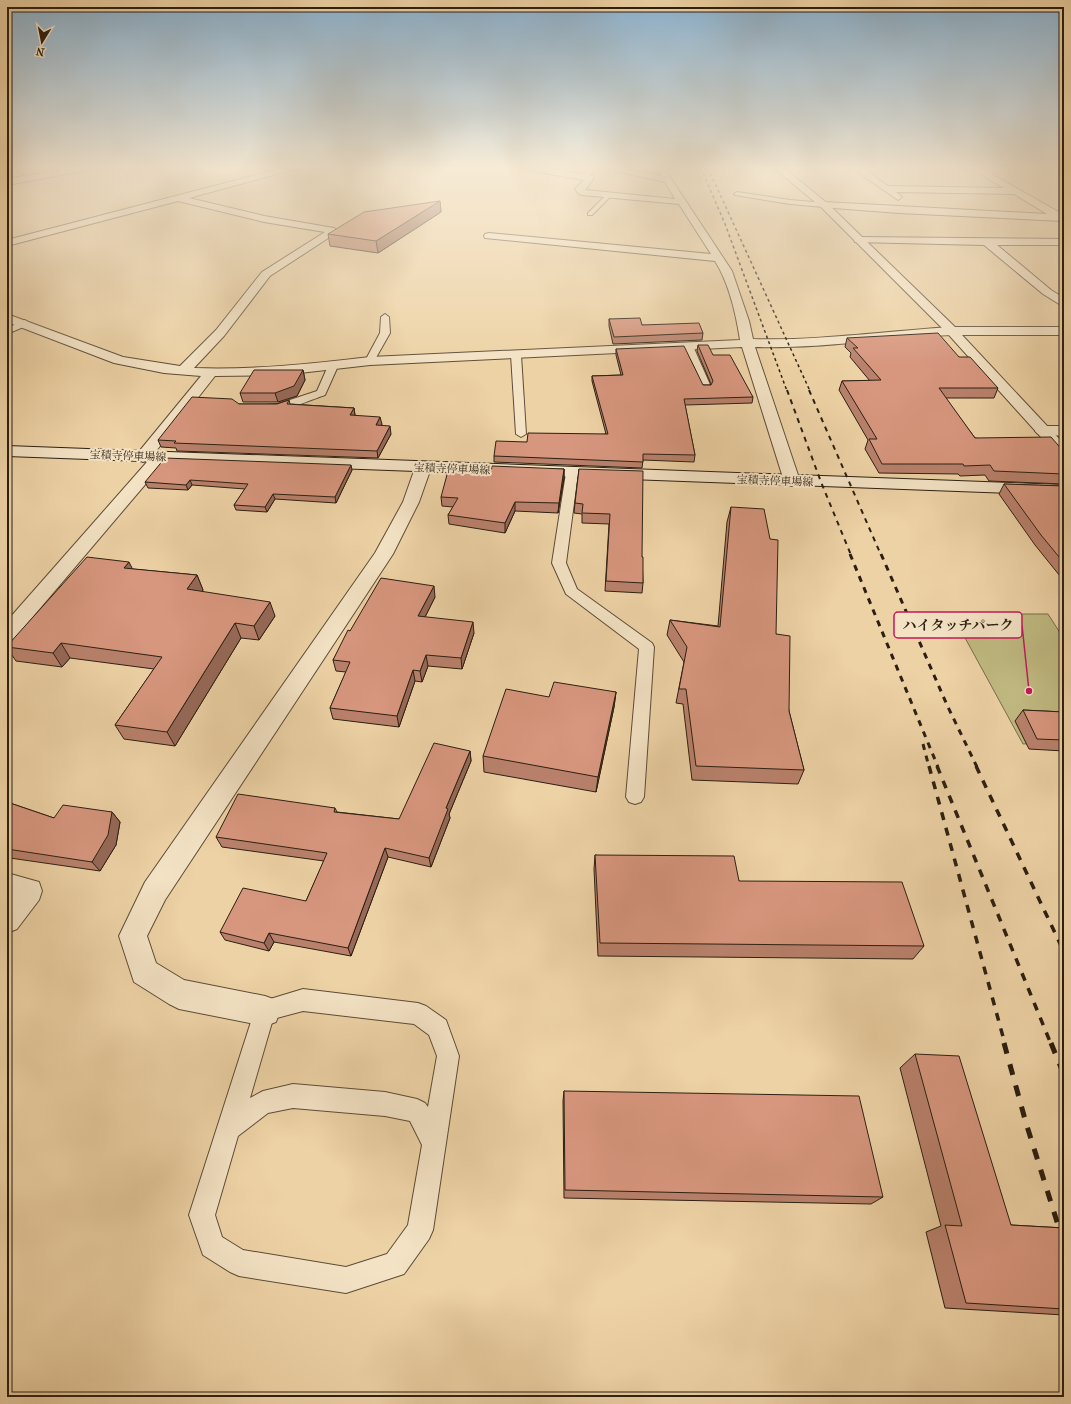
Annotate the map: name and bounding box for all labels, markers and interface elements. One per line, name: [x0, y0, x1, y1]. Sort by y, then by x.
north arrow: [22, 22, 62, 62]
text: N: [34, 44, 46, 58]
street label: 宝積寺停車場線: [89, 448, 167, 464]
street label: 宝積寺停車場線: [413, 461, 491, 477]
street label: 宝積寺停車場線: [736, 473, 814, 489]
callout: ハイタッチパーク: [894, 612, 1022, 638]
text: ハイタッチパーク: [902, 617, 1014, 634]

